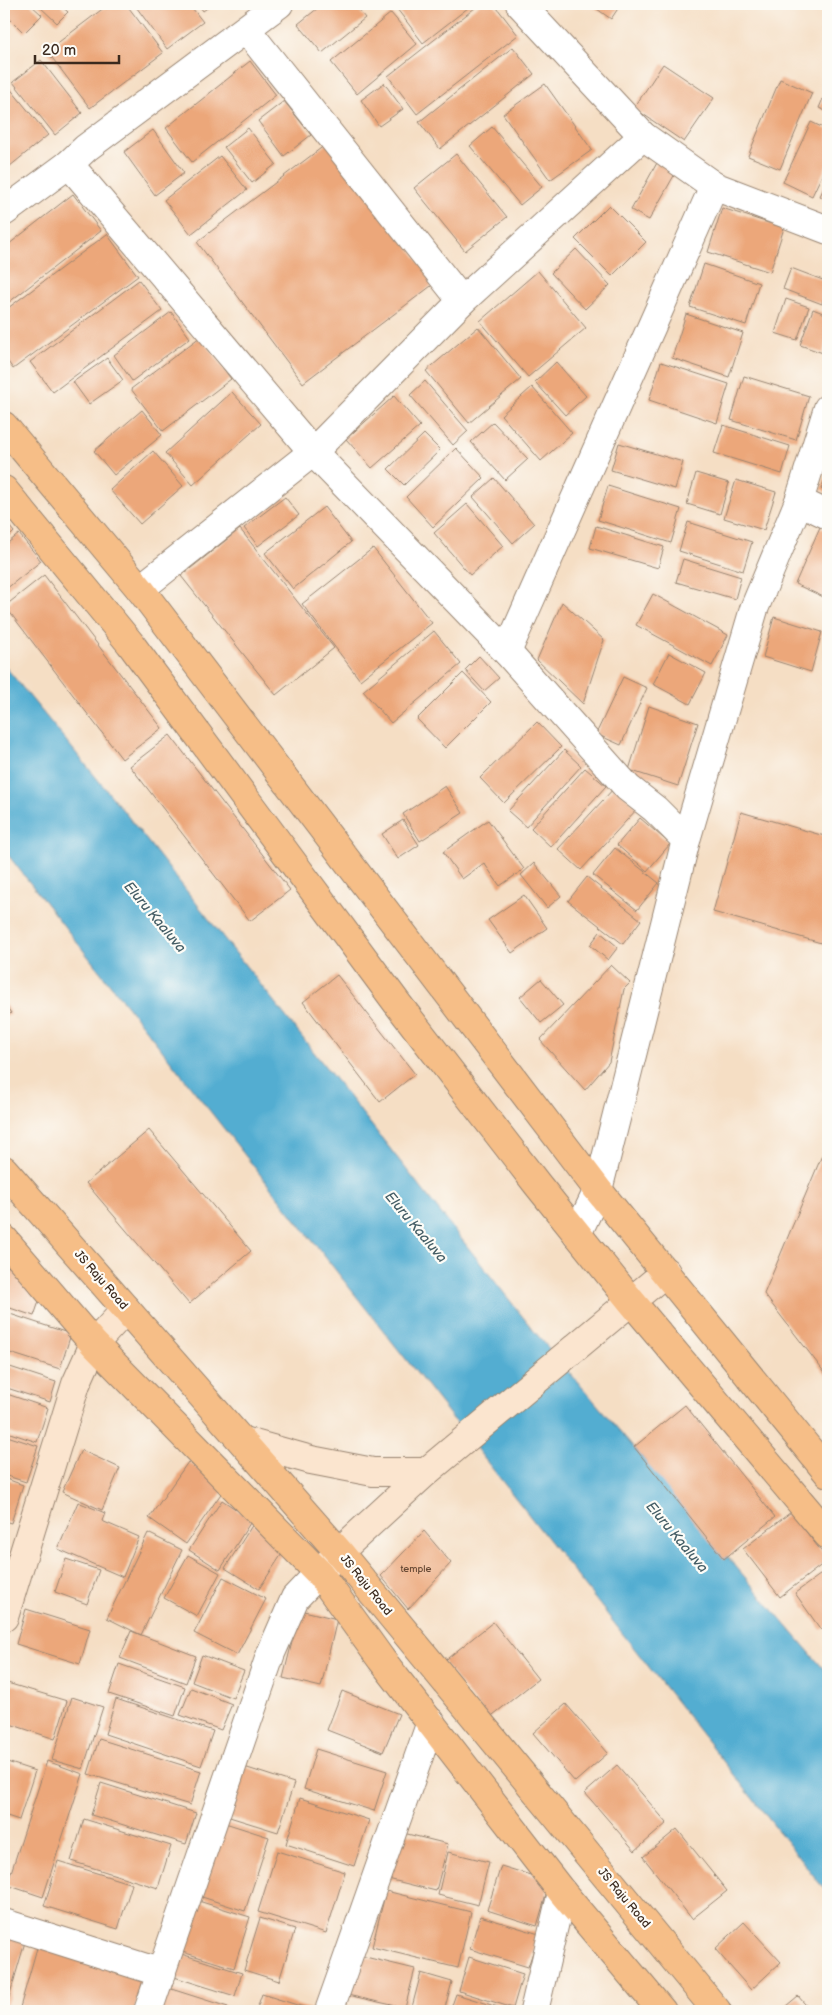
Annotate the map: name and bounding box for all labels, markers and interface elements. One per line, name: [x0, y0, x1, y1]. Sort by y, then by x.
scale bar: [35, 32, 119, 64]
text: 20 m: [42, 41, 76, 60]
water label: Eluru Kaaluva: [120, 878, 190, 956]
water label: Eluru Kaaluva: [381, 1188, 451, 1266]
street label: JS Raju Road: [71, 1247, 131, 1313]
water label: Eluru Kaaluva: [642, 1498, 712, 1576]
street label: JS Raju Road: [337, 1551, 395, 1619]
house number: temple: [401, 1563, 431, 1575]
street label: JS Raju Road: [594, 1865, 654, 1931]

